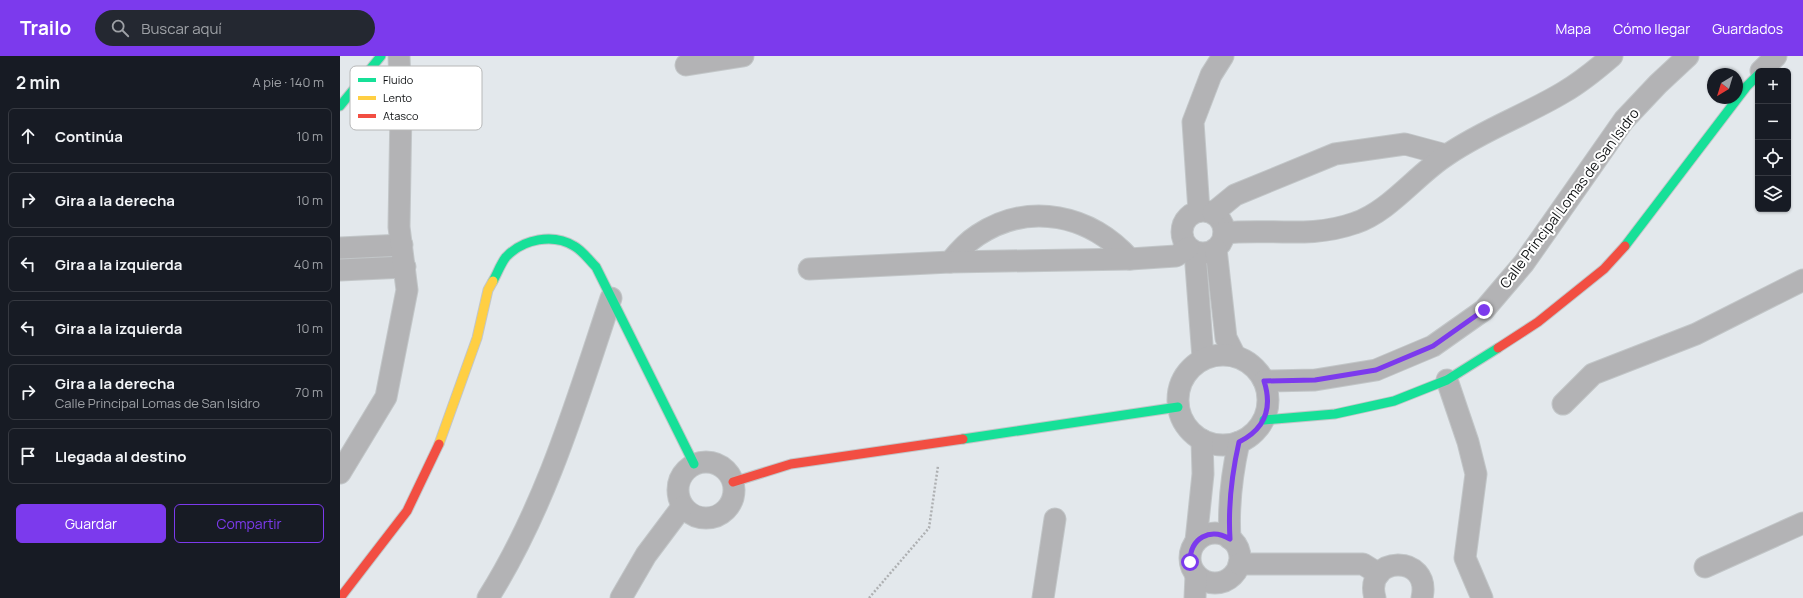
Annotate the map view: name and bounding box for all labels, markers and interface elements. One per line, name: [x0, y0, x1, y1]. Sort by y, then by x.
search box: [95, 10, 375, 46]
text: Trailo: [20, 15, 71, 41]
icon: search: [109, 17, 131, 39]
text: Buscar aquí: [141, 18, 222, 39]
text: Mapa: [1556, 19, 1591, 38]
text: Cómo llegar: [1613, 19, 1690, 38]
text: Guardados: [1712, 19, 1783, 38]
legend: [350, 66, 482, 130]
north arrow: [1707, 68, 1743, 104]
map controls: [1755, 68, 1791, 212]
button: +: [1755, 68, 1791, 104]
text: 2 min: [16, 71, 60, 94]
text: Fluido: [383, 72, 414, 87]
text: A pie · 140 m: [252, 73, 324, 91]
text: Lento: [383, 90, 413, 105]
street label: Calle Principal Lomas de San Isidro: [1495, 104, 1643, 292]
button: −: [1755, 104, 1791, 140]
text: Atasco: [383, 108, 419, 123]
icon: ahead: [17, 125, 39, 147]
text: Continúa: [55, 126, 123, 147]
text: 10 m: [296, 127, 323, 145]
button: locate: [1755, 140, 1791, 176]
button: layers: [1755, 176, 1791, 212]
icon: right: [17, 189, 39, 211]
text: Gira a la derecha: [55, 190, 175, 211]
text: 10 m: [296, 191, 323, 209]
icon: left: [17, 253, 39, 275]
text: Gira a la izquierda: [55, 254, 182, 275]
text: 40 m: [294, 255, 323, 273]
route end: [1475, 301, 1493, 319]
icon: left: [17, 317, 39, 339]
text: Gira a la izquierda: [55, 318, 182, 339]
text: 10 m: [296, 319, 323, 337]
text: Gira a la derecha: [55, 373, 175, 394]
icon: right: [17, 381, 39, 403]
text: 70 m: [295, 383, 323, 401]
text: Calle Principal Lomas de San Isidro: [55, 394, 260, 412]
icon: arrive: [17, 445, 39, 467]
text: Llegada al destino: [55, 446, 187, 467]
button: Guardar: [16, 504, 166, 543]
button: Compartir: [174, 504, 324, 543]
route start: [1181, 553, 1199, 571]

